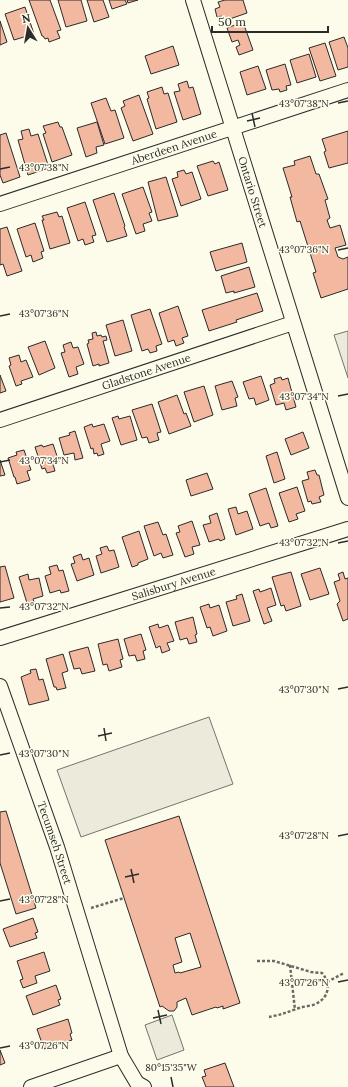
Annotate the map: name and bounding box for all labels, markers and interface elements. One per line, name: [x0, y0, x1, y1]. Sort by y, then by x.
north arrow: [8, 8, 48, 48]
scale bar: [212, 8, 328, 34]
text: N: [21, 10, 32, 26]
text: 50 m: [218, 14, 246, 29]
text: 43°07'38"N: [279, 97, 329, 110]
street label: Aberdeen Avenue: [128, 126, 219, 168]
street label: Ontario Street: [235, 155, 271, 230]
text: 43°07'38"N: [19, 161, 69, 174]
text: 43°07'36"N: [279, 243, 329, 256]
text: 43°07'36"N: [19, 307, 69, 320]
street label: Gladstone Avenue: [100, 350, 192, 393]
text: 43°07'34"N: [279, 390, 329, 403]
text: 43°07'34"N: [19, 454, 69, 467]
text: 43°07'32"N: [279, 536, 329, 549]
street label: Salisbury Avenue: [130, 564, 217, 603]
text: 43°07'32"N: [19, 600, 69, 613]
text: 43°07'30"N: [279, 683, 330, 696]
text: 43°07'30"N: [19, 747, 70, 760]
street label: Tecumseh Street: [34, 799, 75, 887]
text: 43°07'28"N: [279, 829, 329, 842]
text: 43°07'28"N: [19, 893, 69, 906]
text: 43°07'26"N: [279, 976, 329, 989]
text: 43°07'26"N: [19, 1039, 69, 1052]
text: 80°15'35"W: [145, 1061, 198, 1074]

